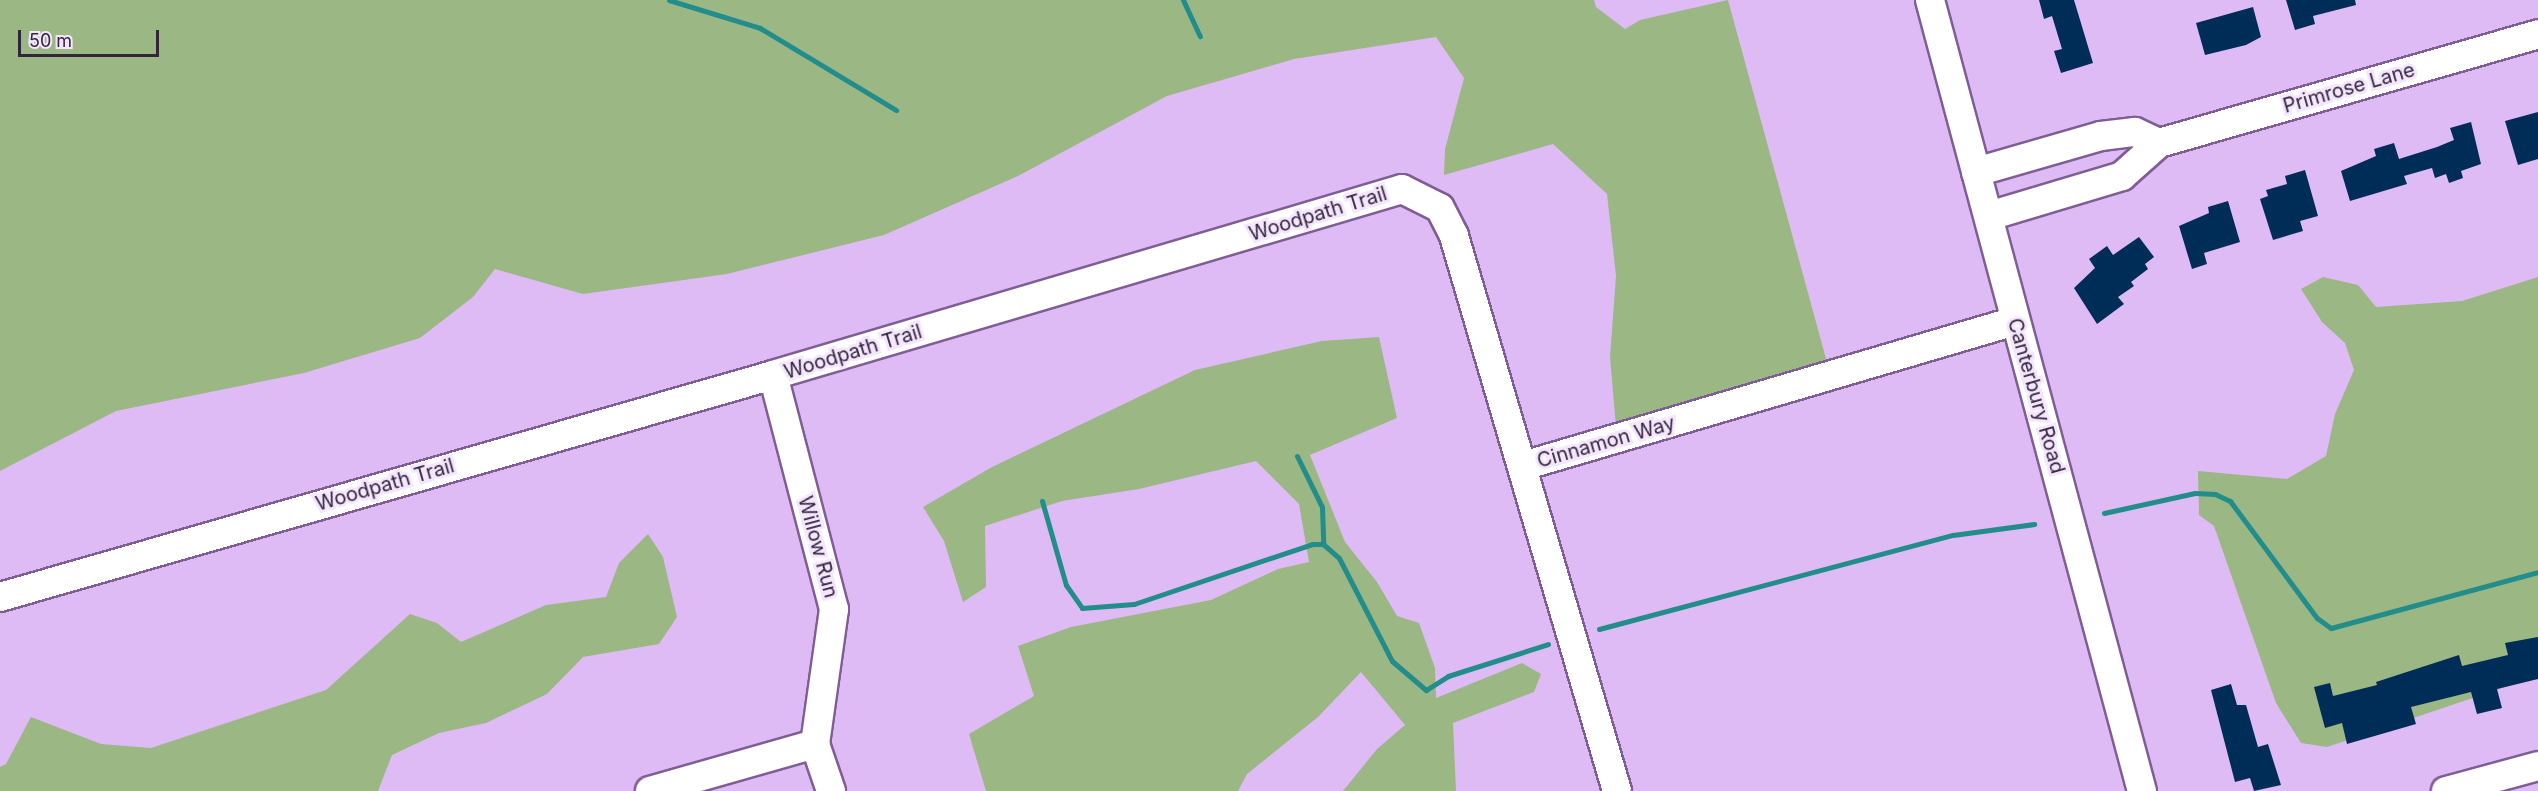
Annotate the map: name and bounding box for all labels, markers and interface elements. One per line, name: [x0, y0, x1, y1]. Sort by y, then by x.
scale bar: [21, 18, 162, 56]
text: 50 m: [29, 30, 72, 51]
street label: Primrose Lane: [2280, 58, 2418, 118]
street label: Woodpath Trail: [1246, 182, 1390, 246]
street label: Canterbury Road: [2002, 316, 2070, 476]
street label: Woodpath Trail: [781, 320, 925, 384]
street label: Cinnamon Way: [1534, 411, 1678, 473]
street label: Woodpath Trail: [313, 454, 457, 516]
street label: Willow Run: [793, 493, 843, 601]

